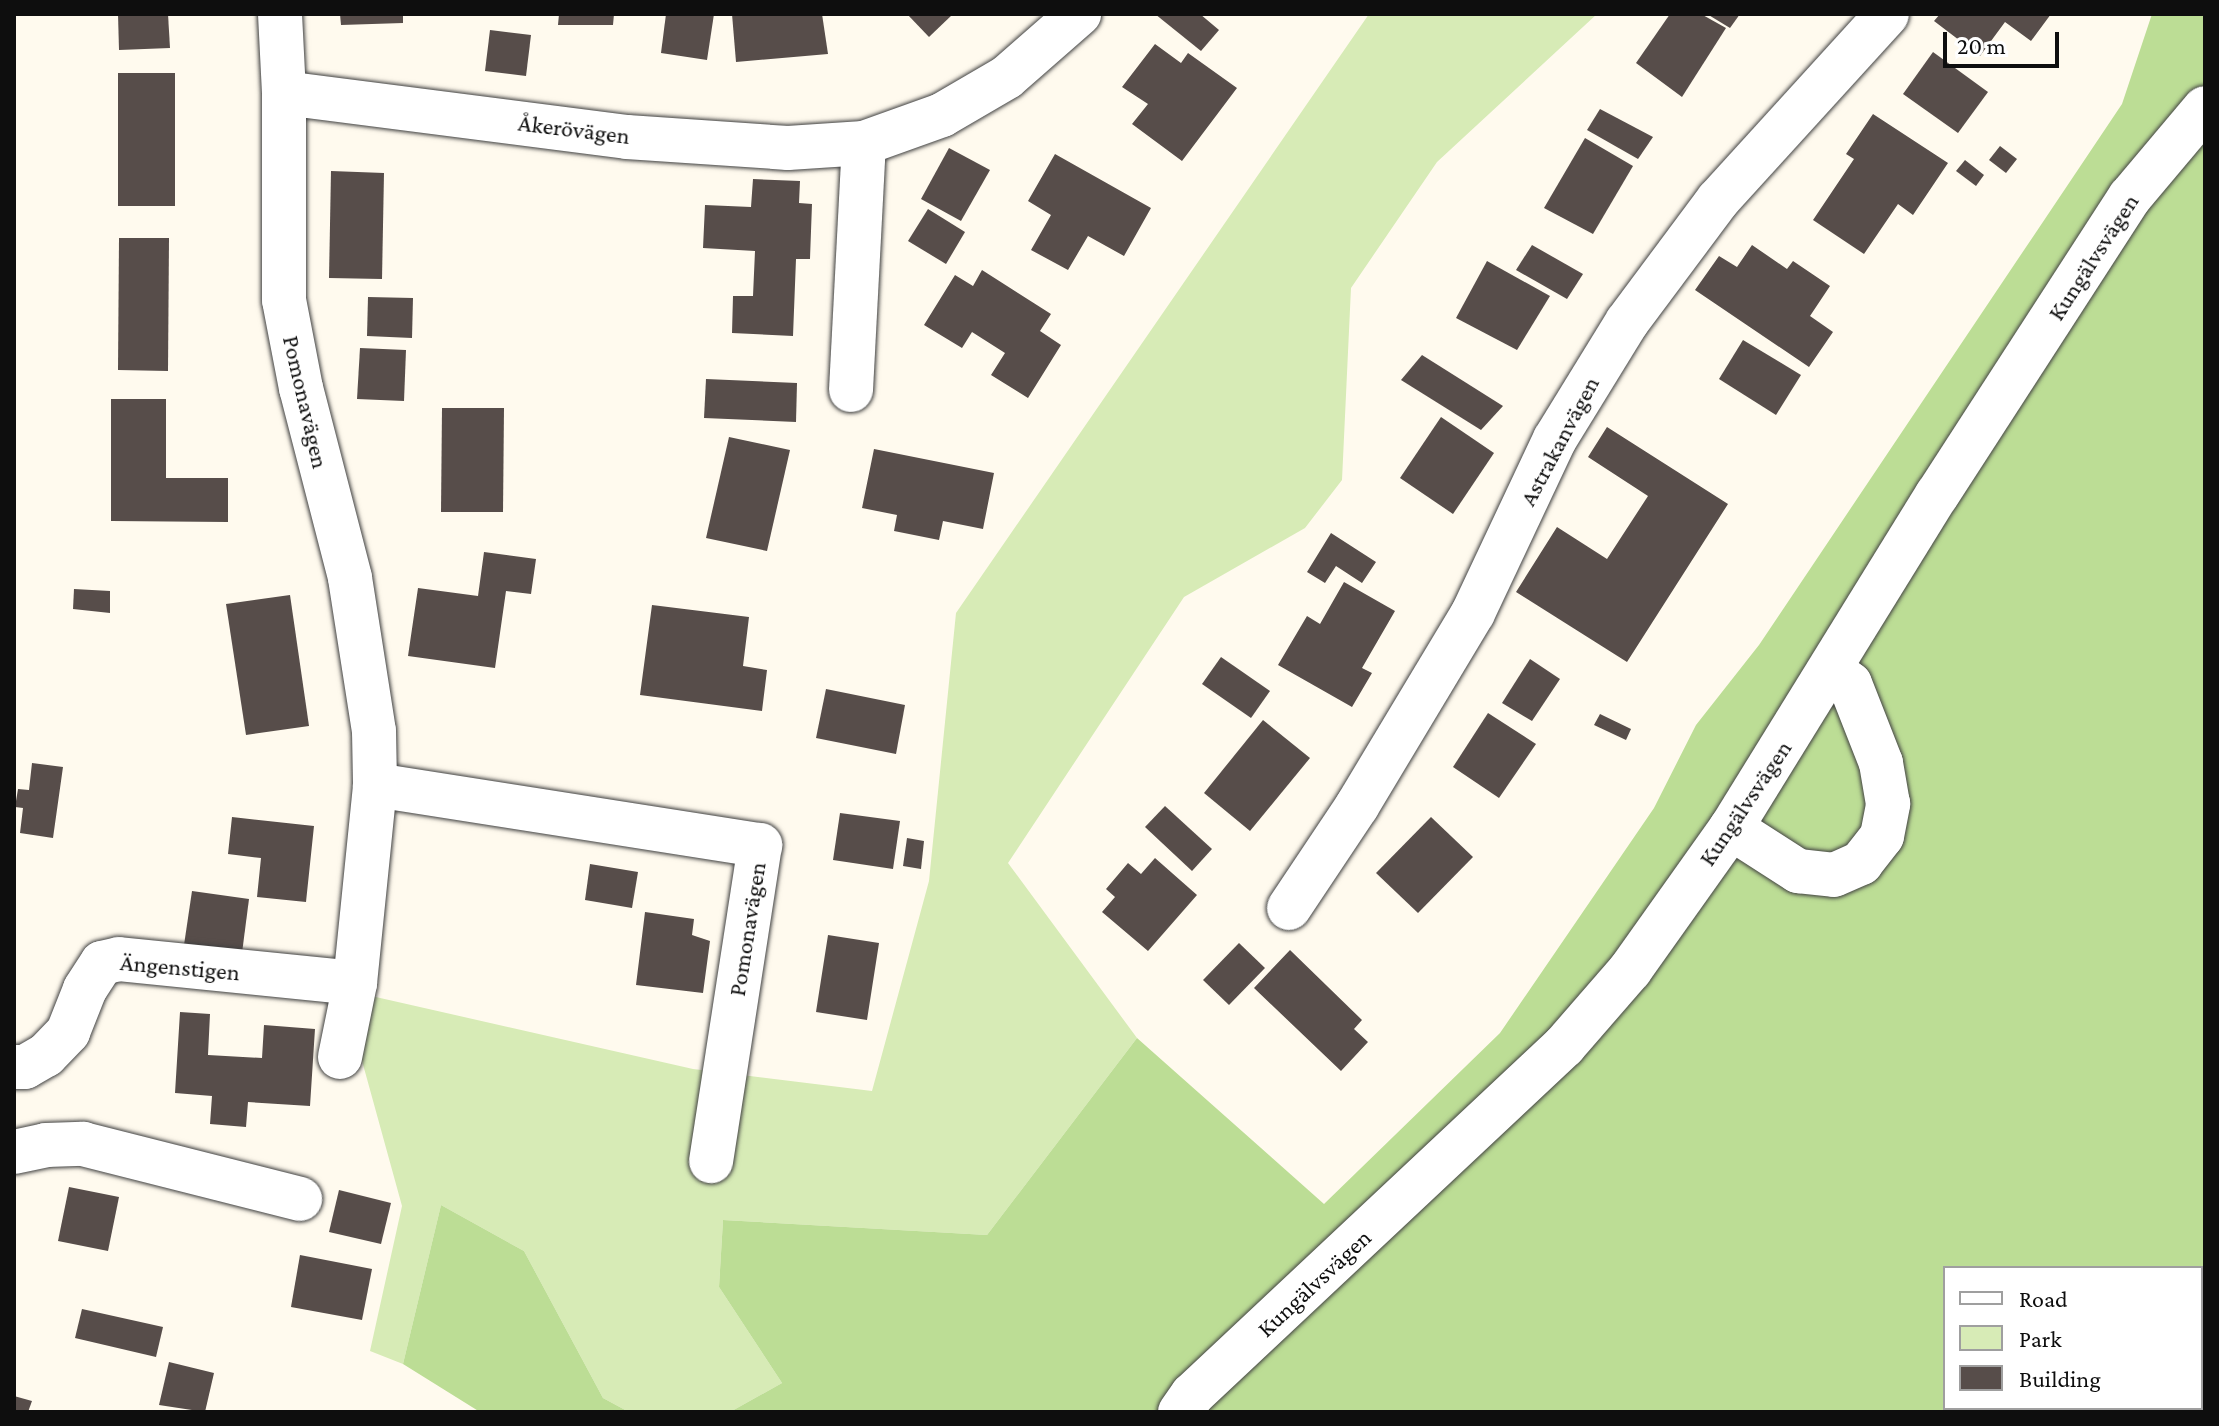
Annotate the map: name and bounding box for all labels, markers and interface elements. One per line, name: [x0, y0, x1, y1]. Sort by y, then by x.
scale bar: [1947, 16, 2063, 66]
text: 20 m: [1957, 32, 2006, 59]
street label: Åkerövägen: [517, 108, 631, 150]
street label: Kungälvsvägen: [2041, 188, 2145, 326]
street label: Pomonavägen: [277, 333, 335, 471]
street label: Astrakanvägen: [1513, 371, 1605, 511]
street label: Kungälvsvägen: [1693, 735, 1797, 871]
street label: Pomonavägen: [722, 860, 772, 998]
street label: Ängenstigen: [119, 947, 241, 987]
street label: Kungälvsvägen: [1251, 1223, 1377, 1343]
legend: [1943, 1266, 2203, 1410]
text: Road: [2019, 1285, 2068, 1312]
text: Park: [2019, 1325, 2062, 1352]
text: Building: [2019, 1365, 2101, 1392]

